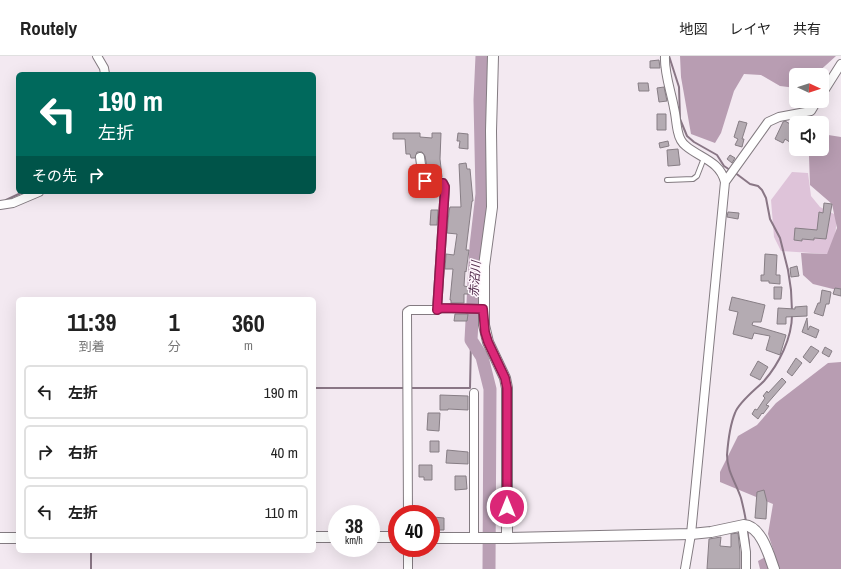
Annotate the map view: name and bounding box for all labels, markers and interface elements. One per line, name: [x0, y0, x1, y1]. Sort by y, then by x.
text: Routely: [20, 15, 77, 41]
text: 地図: [679, 20, 707, 38]
text: レイヤ: [729, 20, 771, 38]
text: 共有: [793, 20, 821, 38]
north arrow: [789, 68, 829, 108]
map controls: [789, 68, 829, 156]
text: 190 m: [98, 82, 163, 120]
icon: left: [32, 88, 84, 140]
button: sound: [789, 116, 829, 156]
text: 左折: [98, 120, 134, 145]
icon: right: [85, 164, 107, 186]
pin: [408, 164, 442, 198]
text: その先: [32, 165, 77, 186]
icon: arrive: [414, 170, 436, 192]
water label: 赤沼川: [466, 258, 484, 298]
text: 11:39: [67, 306, 116, 338]
text: 1: [169, 306, 180, 338]
text: 360: [232, 307, 265, 339]
text: m: [244, 337, 253, 354]
text: 到着: [79, 338, 105, 355]
text: 分: [168, 338, 181, 355]
icon: left: [34, 381, 56, 403]
text: 左折: [68, 382, 98, 403]
text: 190 m: [264, 382, 298, 403]
icon: right: [34, 441, 56, 463]
text: 右折: [68, 442, 98, 463]
text: 40 m: [271, 442, 298, 463]
position arrow: [486, 486, 528, 528]
icon: left: [34, 501, 56, 523]
text: 左折: [68, 502, 98, 523]
text: 110 m: [265, 502, 298, 523]
speed limit sign: 40: [388, 505, 440, 557]
text: 38: [345, 512, 363, 539]
text: km/h: [345, 534, 363, 547]

